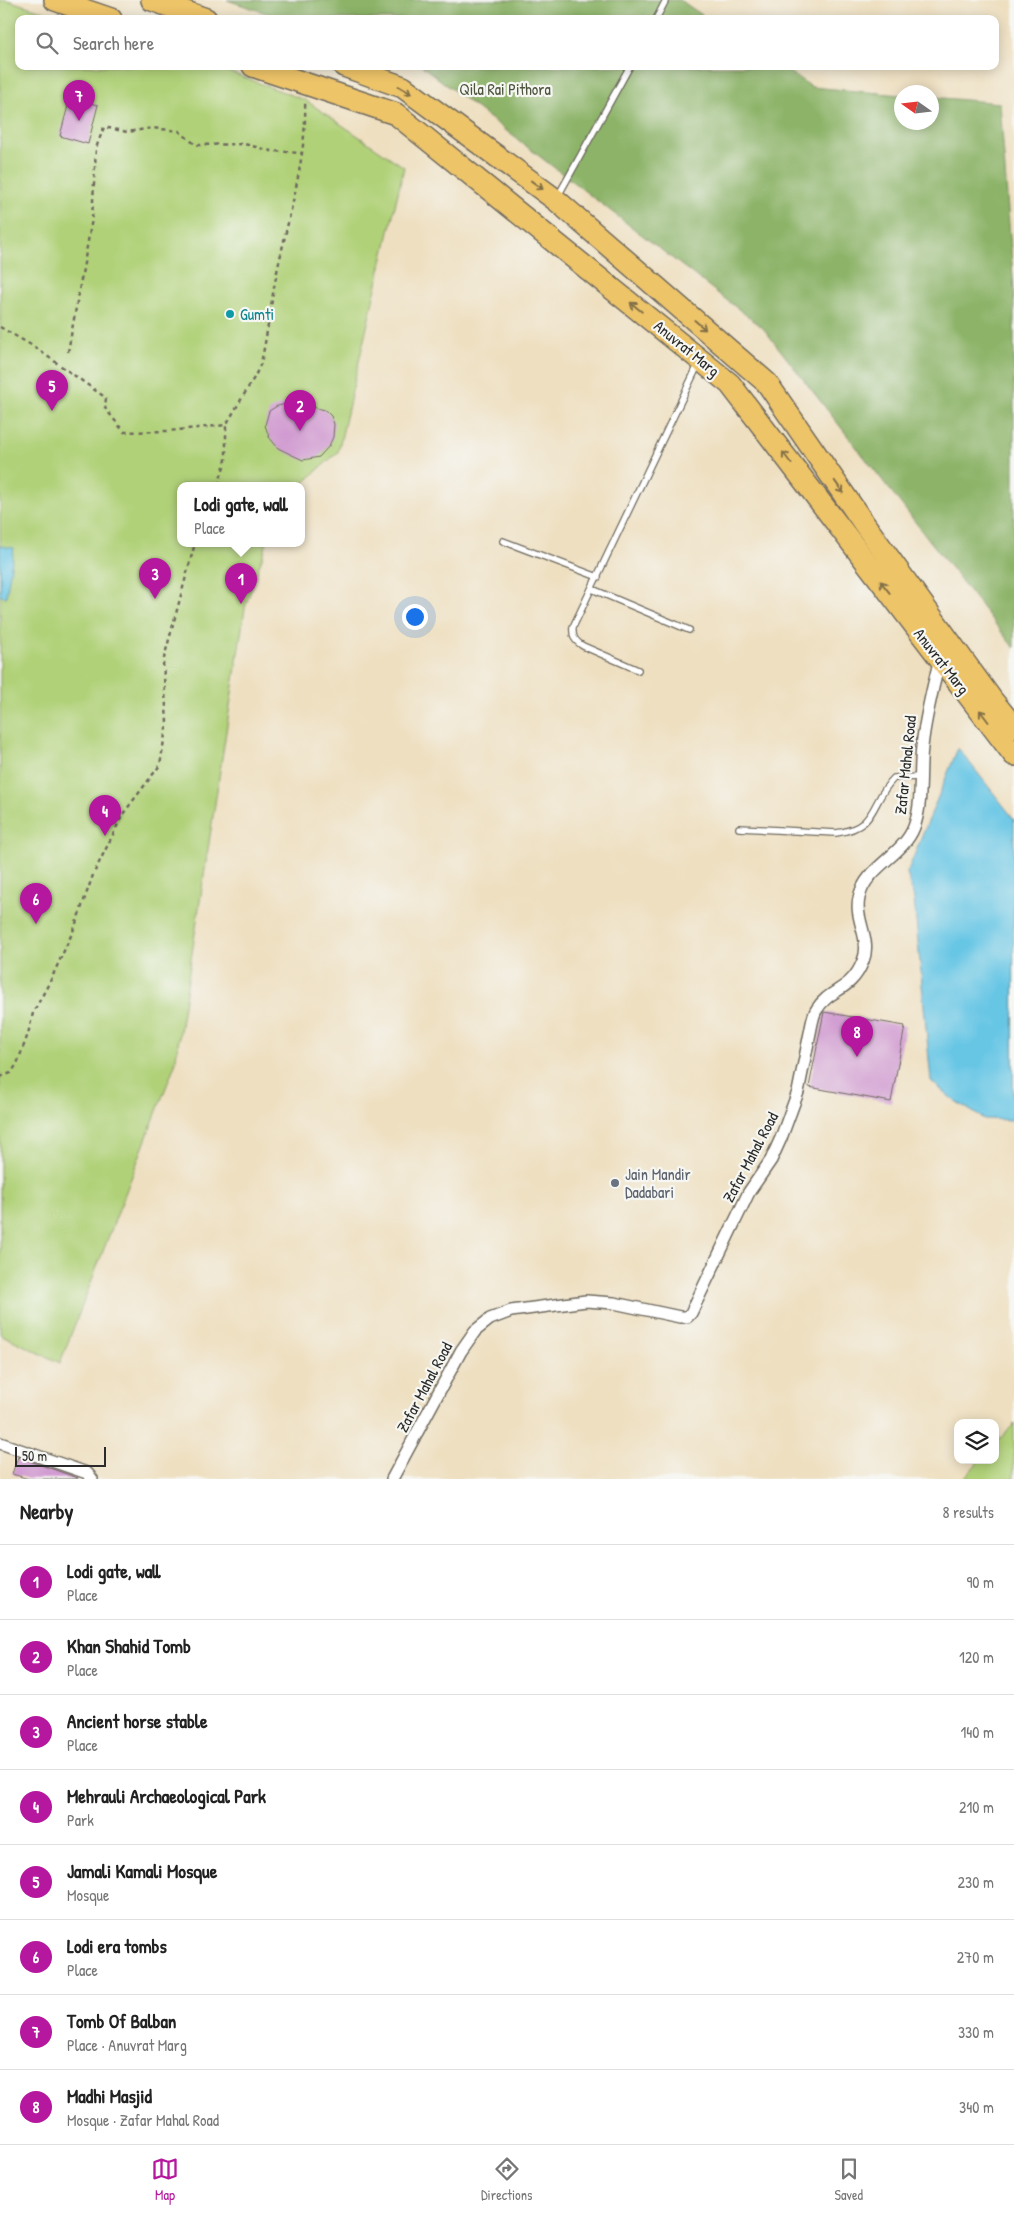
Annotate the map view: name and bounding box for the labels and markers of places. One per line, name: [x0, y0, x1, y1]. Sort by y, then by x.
pin: 7: [63, 80, 95, 121]
place label: Gumti: [240, 303, 274, 325]
marker: Gumti: [224, 308, 236, 320]
pin: 5: [36, 370, 68, 411]
pin: 2: [284, 390, 316, 431]
pin: 3: [139, 558, 171, 599]
pin: 1: [225, 563, 257, 604]
pin: 4: [89, 795, 121, 836]
pin: 6: [20, 883, 52, 924]
pin: 8: [841, 1016, 873, 1057]
place label: Jain Mandir Dadabari: [625, 1163, 691, 1203]
marker: Jain Mandir Dadabari: [609, 1177, 621, 1189]

